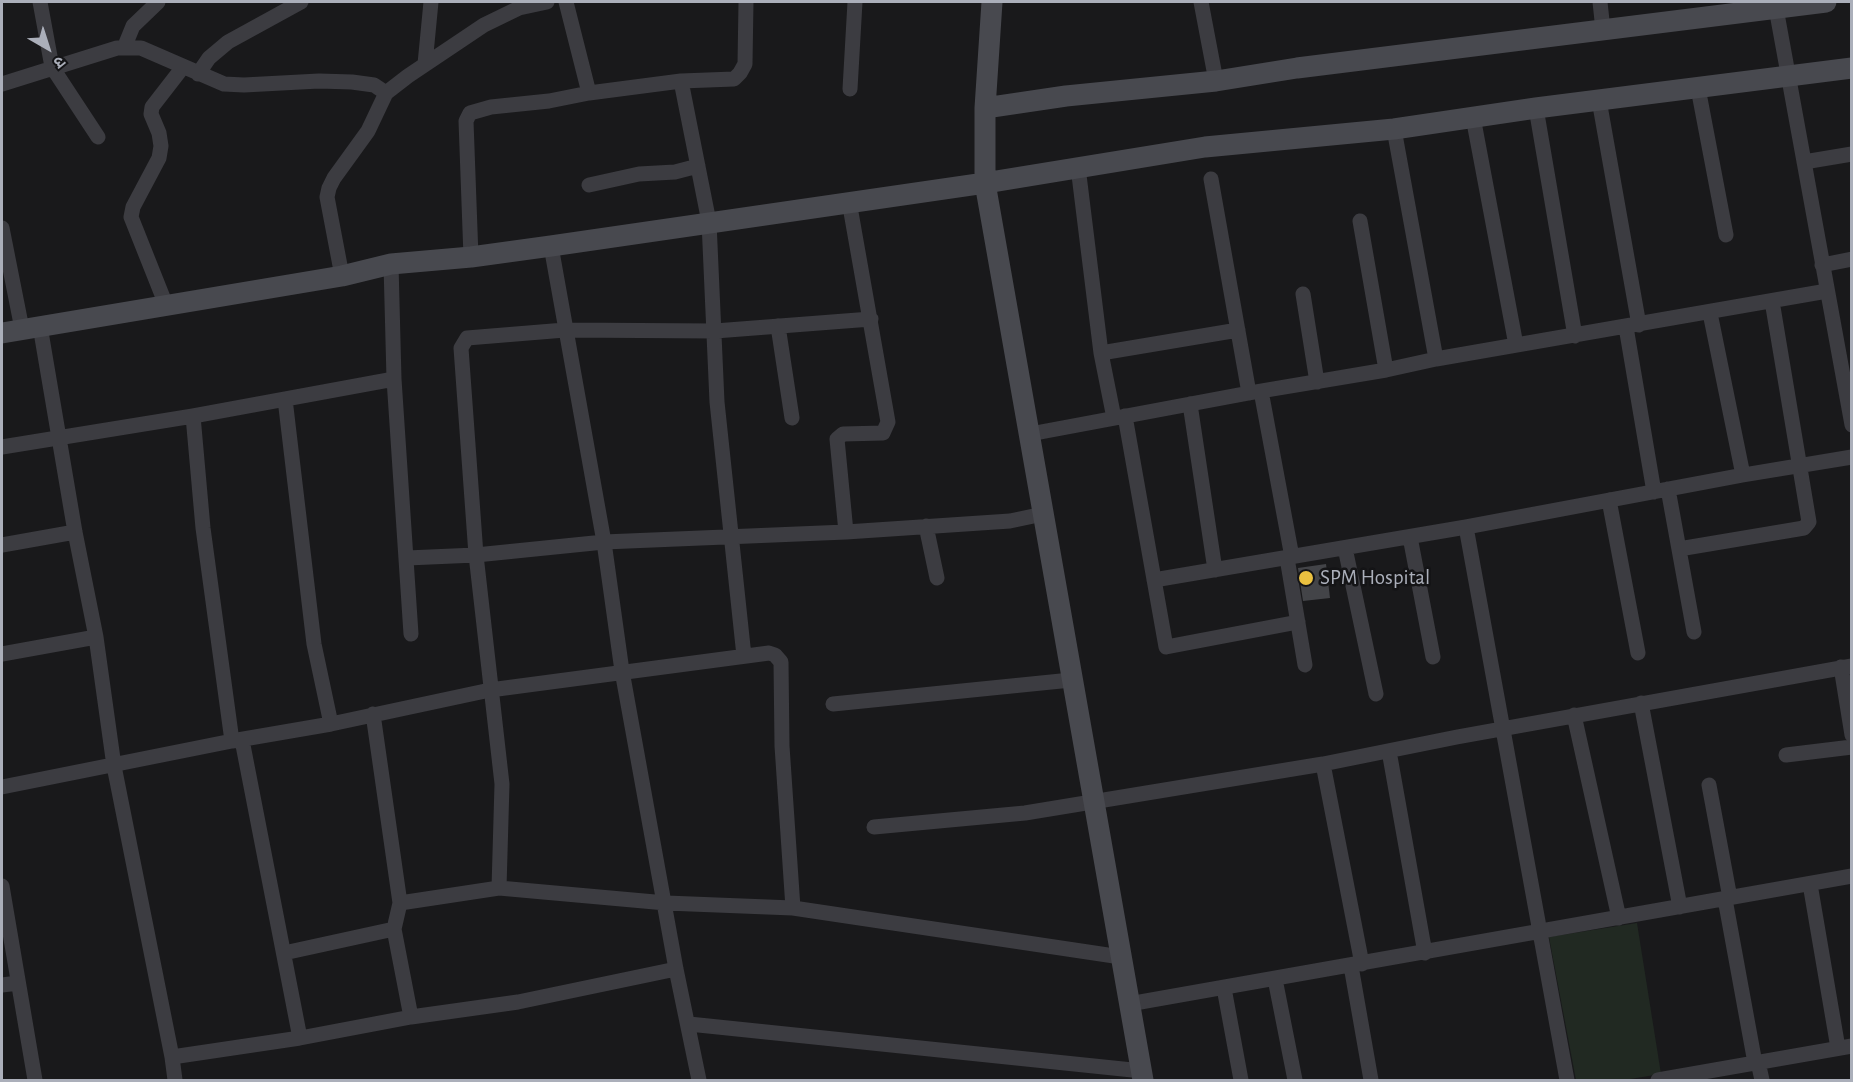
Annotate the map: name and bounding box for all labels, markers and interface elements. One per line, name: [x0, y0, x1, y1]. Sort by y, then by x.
north arrow: [18, 18, 78, 78]
text: उ: [51, 53, 68, 71]
place label: SPM Hospital: [1320, 565, 1430, 591]
marker: SPM Hospital: [1297, 569, 1315, 587]

